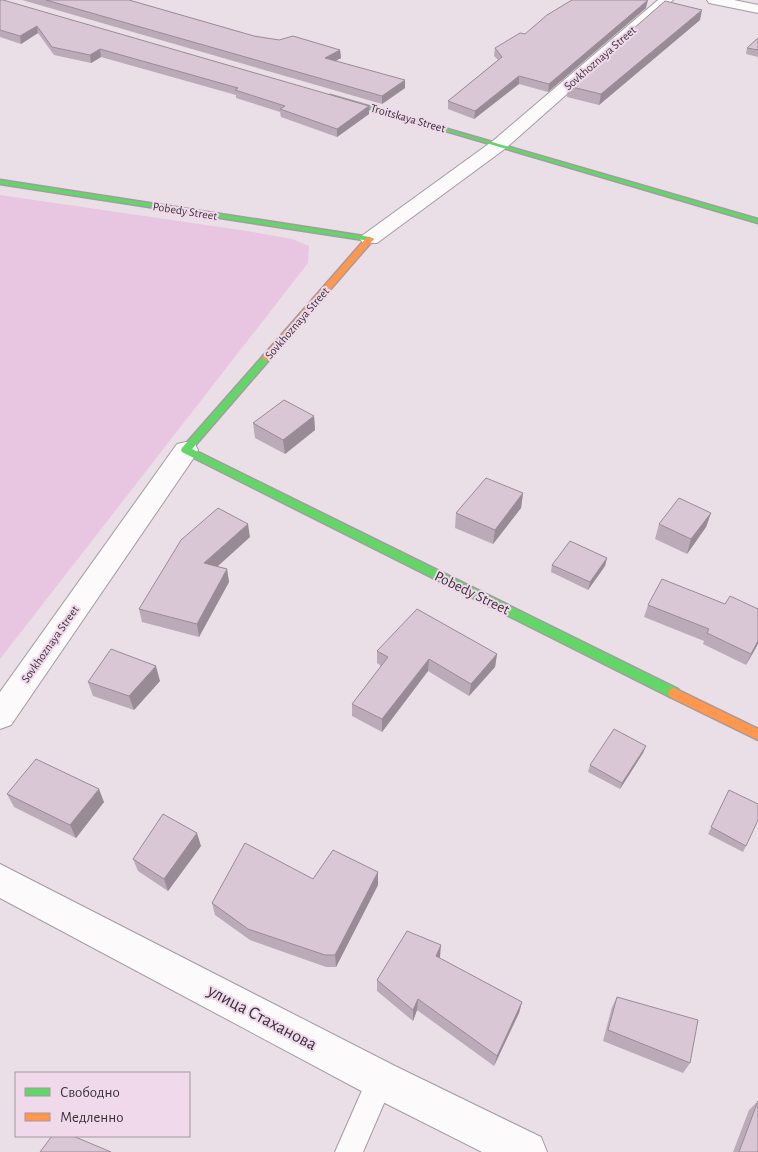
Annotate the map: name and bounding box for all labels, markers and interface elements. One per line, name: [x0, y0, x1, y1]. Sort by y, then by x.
street label: Sovkhoznaya Street: [562, 24, 639, 93]
street label: Troitskaya Street: [369, 102, 447, 135]
street label: Pobedy Street: [152, 200, 218, 223]
street label: Sovkhoznaya Street: [263, 285, 332, 362]
street label: Pobedy Street: [432, 568, 512, 618]
street label: Sovkhoznaya Street: [19, 603, 82, 685]
street label: улица Стаханова: [204, 981, 319, 1054]
legend: [15, 1072, 190, 1137]
text: Свободно: [60, 1085, 120, 1100]
text: Медленно: [60, 1110, 124, 1125]

